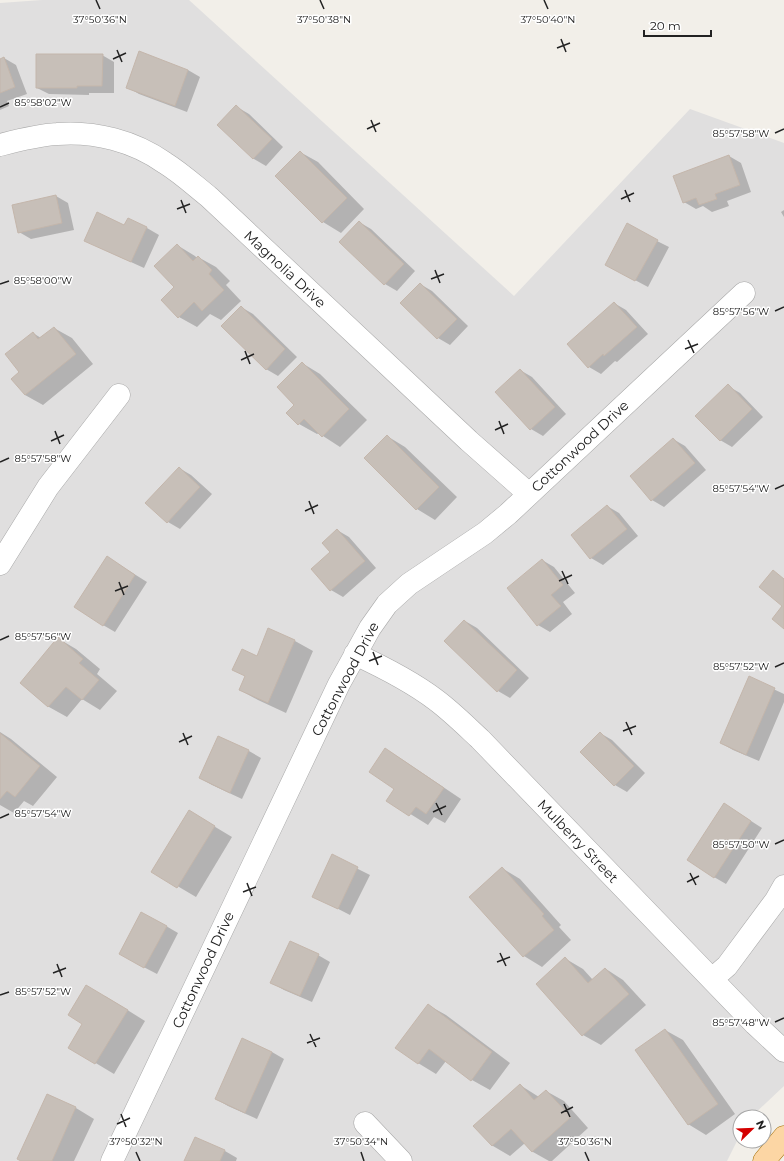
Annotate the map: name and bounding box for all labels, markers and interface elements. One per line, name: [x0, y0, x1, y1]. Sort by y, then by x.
scale bar: [644, 12, 711, 38]
text: 37°50'36"N: [73, 13, 127, 26]
text: 37°50'38"N: [297, 13, 351, 26]
text: 37°50'40"N: [521, 13, 575, 26]
text: 20 m: [650, 18, 681, 33]
text: 85°58'02"W: [14, 96, 72, 109]
text: 85°57'58"W: [713, 127, 769, 140]
street label: Magnolia Drive: [240, 226, 330, 312]
text: 85°58'00"W: [14, 274, 72, 287]
text: 85°57'56"W: [713, 305, 769, 318]
street label: Cottonwood Drive: [527, 396, 633, 496]
text: 85°57'58"W: [15, 452, 71, 465]
text: 85°57'54"W: [713, 482, 769, 495]
street label: Cottonwood Drive: [307, 619, 383, 739]
text: 85°57'56"W: [15, 630, 71, 643]
text: 85°57'52"W: [713, 660, 769, 673]
street label: Mulberry Street: [534, 796, 623, 887]
text: 85°57'54"W: [15, 807, 71, 820]
text: 85°57'50"W: [712, 838, 770, 851]
street label: Cottonwood Drive: [168, 909, 238, 1031]
text: 85°57'52"W: [15, 985, 71, 998]
text: 85°57'48"W: [712, 1016, 770, 1029]
north arrow: [732, 1109, 772, 1149]
text: N: [753, 1118, 769, 1132]
text: 37°50'32"N: [109, 1135, 163, 1148]
text: 37°50'34"N: [334, 1135, 388, 1148]
text: 37°50'36"N: [558, 1135, 612, 1148]

